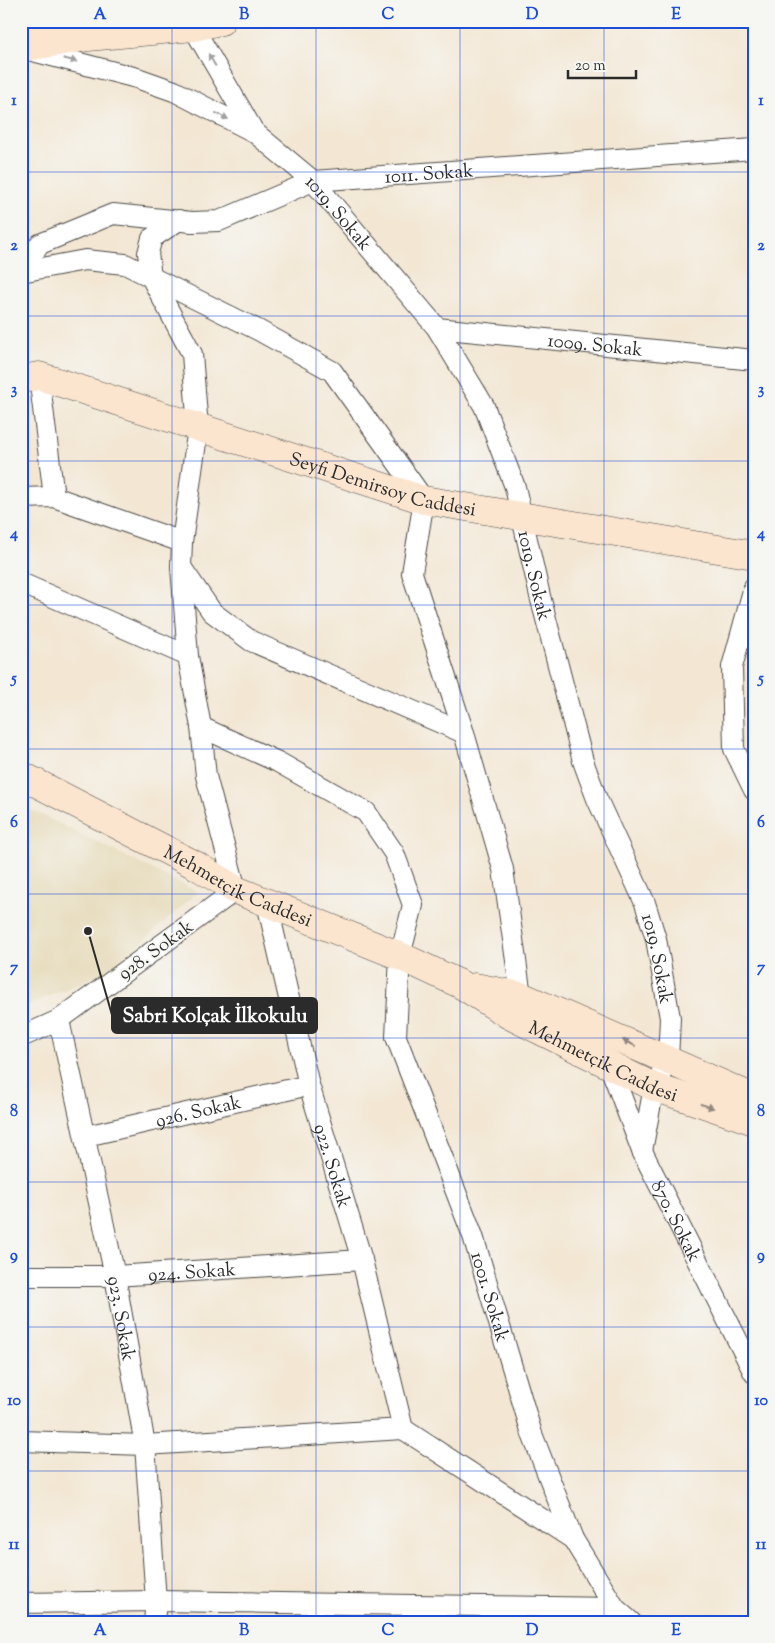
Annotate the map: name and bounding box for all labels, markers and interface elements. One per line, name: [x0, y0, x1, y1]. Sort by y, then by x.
text: A: [94, 4, 107, 27]
text: B: [239, 4, 249, 27]
text: C: [382, 4, 395, 27]
text: D: [526, 4, 539, 27]
text: E: [671, 4, 681, 27]
scale bar: [568, 48, 635, 80]
one-way arrow: [208, 52, 216, 67]
text: 20 m: [575, 56, 606, 77]
one-way arrow: [62, 57, 77, 65]
text: 1: [11, 90, 17, 113]
text: 1: [758, 90, 764, 113]
one-way arrow: [214, 112, 229, 120]
street label: 1011. Sokak: [384, 158, 475, 192]
street label: 1019. Sokak: [299, 169, 378, 258]
text: 2: [10, 235, 18, 258]
text: 2: [757, 235, 765, 258]
street label: 1009. Sokak: [546, 328, 645, 365]
text: 3: [11, 379, 18, 402]
text: 3: [758, 379, 765, 402]
street label: Seyfi Demirsoy Caddesi: [286, 447, 478, 524]
text: 4: [9, 523, 18, 546]
text: 4: [756, 523, 765, 546]
street label: 1019. Sokak: [509, 528, 557, 624]
text: 5: [9, 668, 17, 691]
text: 5: [756, 668, 764, 691]
text: 6: [10, 812, 18, 835]
text: 6: [757, 812, 765, 835]
street label: Mehmetçik Caddesi: [158, 840, 316, 935]
street label: 1019. Sokak: [633, 911, 678, 1007]
street label: 928. Sokak: [113, 914, 200, 988]
text: 7: [10, 957, 19, 980]
text: 7: [757, 957, 766, 980]
callout: Sabri Kolçak İlkokulu: [112, 998, 317, 1033]
text: Sabri Kolçak İlkokulu: [122, 1002, 308, 1032]
street label: Mehmetçik Caddesi: [523, 1016, 681, 1110]
one-way arrow: [622, 1038, 636, 1046]
street label: 926. Sokak: [153, 1090, 245, 1136]
text: 8: [10, 1101, 18, 1124]
text: 8: [757, 1101, 765, 1124]
one-way arrow: [700, 1102, 715, 1110]
street label: 922. Sokak: [305, 1121, 357, 1212]
street label: 870. Sokak: [643, 1176, 707, 1268]
text: 9: [10, 1245, 18, 1268]
text: 9: [757, 1245, 765, 1268]
street label: 1001. Sokak: [462, 1249, 515, 1346]
street label: 924. Sokak: [147, 1257, 237, 1290]
street label: 923. Sokak: [99, 1274, 141, 1364]
text: 10: [7, 1390, 21, 1413]
text: 10: [754, 1390, 768, 1413]
text: 11: [9, 1534, 20, 1557]
text: 11: [756, 1534, 767, 1557]
text: A: [94, 1620, 107, 1643]
text: B: [239, 1620, 249, 1643]
text: C: [382, 1620, 395, 1643]
text: D: [526, 1620, 539, 1643]
text: E: [671, 1620, 681, 1643]

